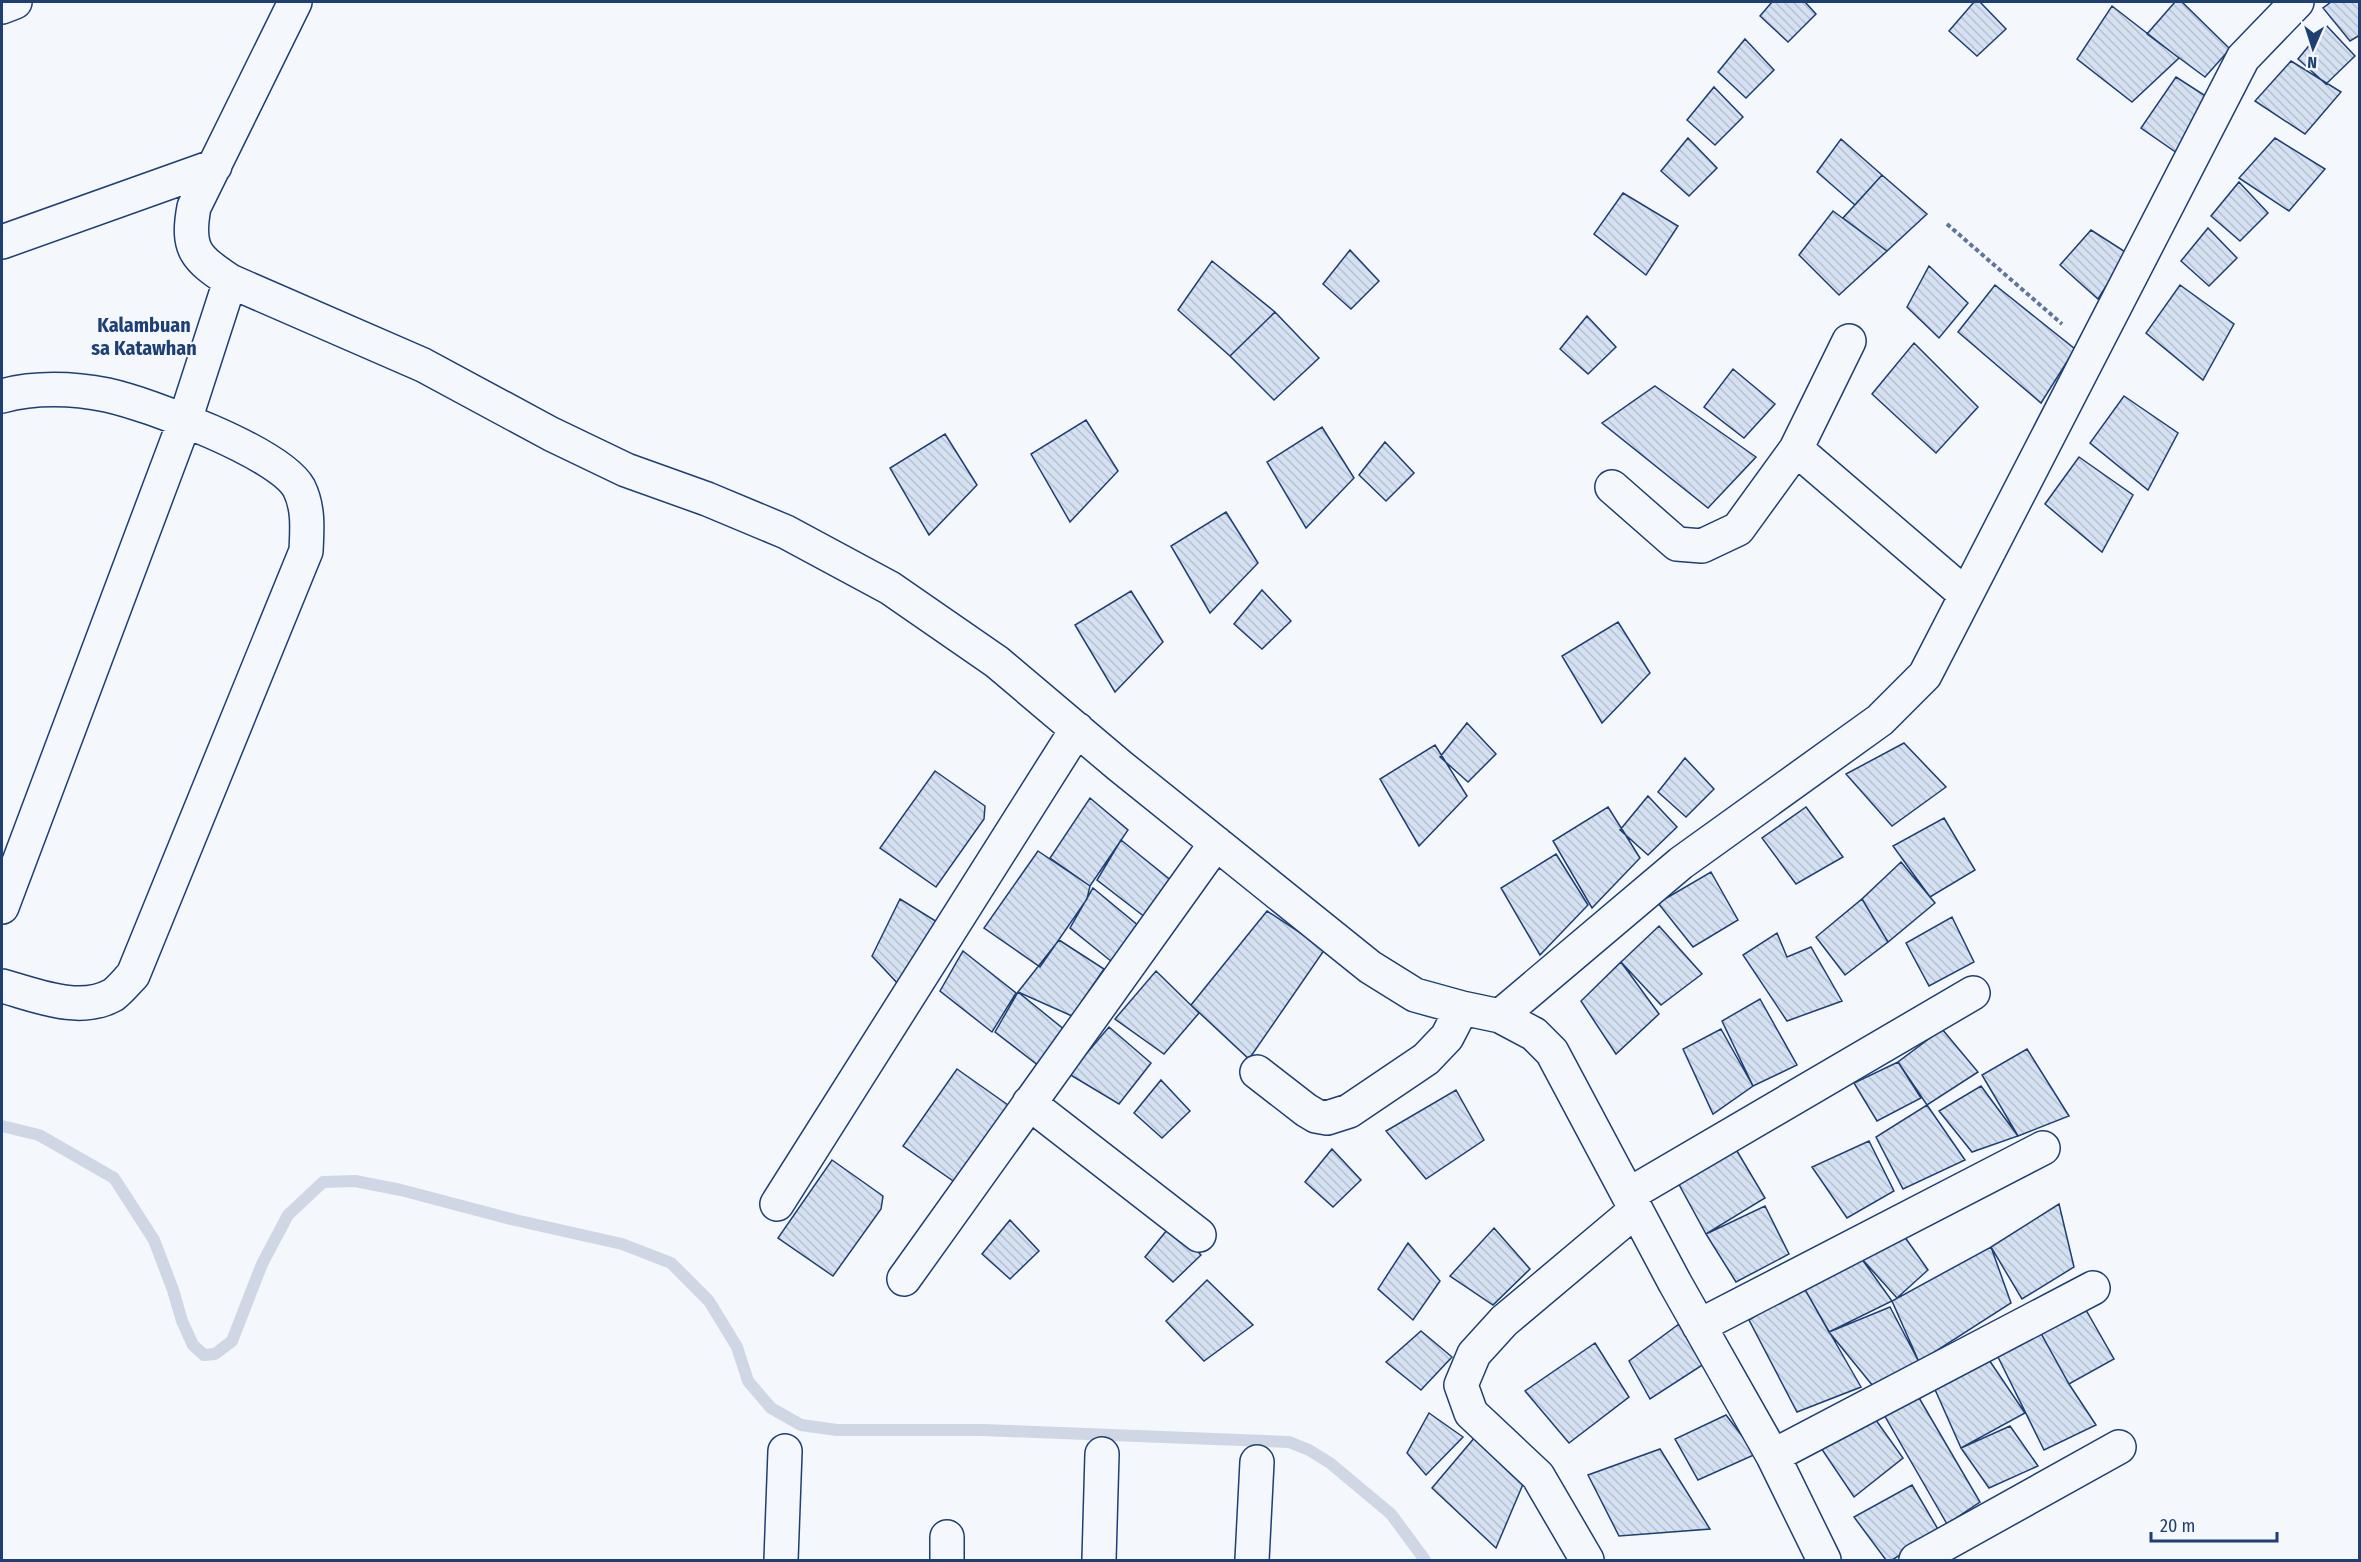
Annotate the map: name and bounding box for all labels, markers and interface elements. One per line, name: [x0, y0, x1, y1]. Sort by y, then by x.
north arrow: [2283, 18, 2343, 78]
text: N: [2307, 53, 2318, 72]
district label: Kalambuan sa Katawhan: [91, 313, 197, 360]
scale bar: [2151, 1505, 2277, 1543]
text: 20 m: [2160, 1515, 2195, 1537]

